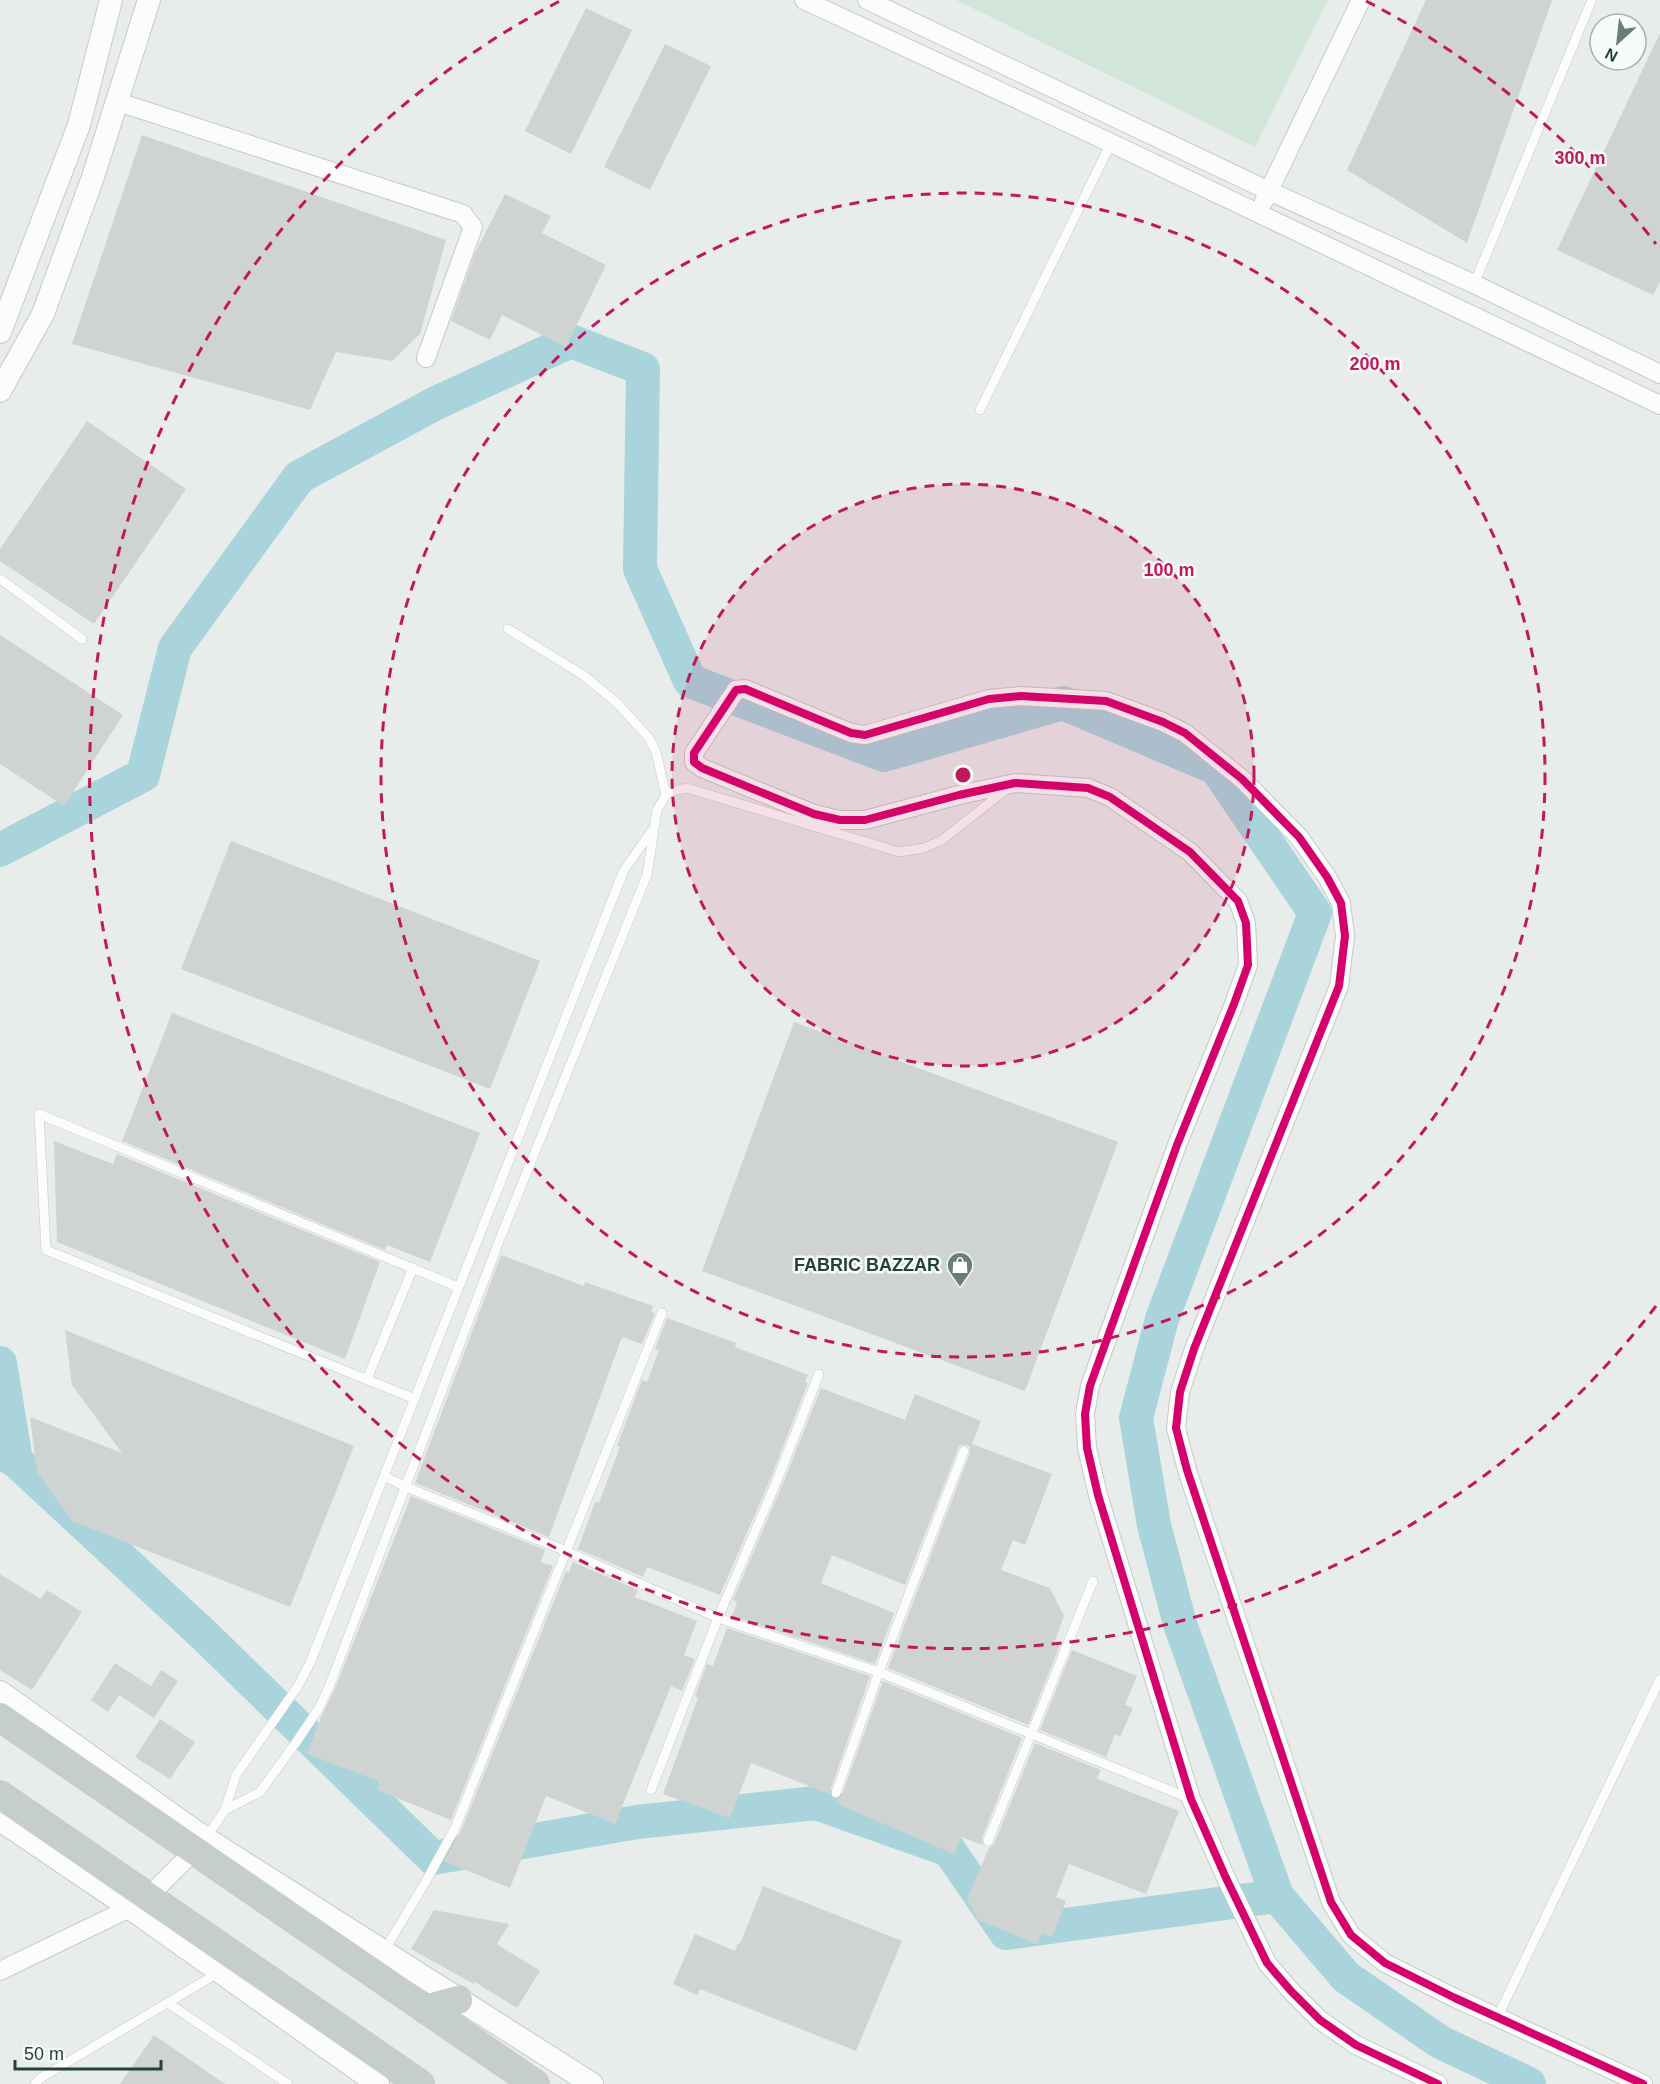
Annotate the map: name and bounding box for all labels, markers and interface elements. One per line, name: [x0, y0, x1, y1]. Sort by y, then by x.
north arrow: [1588, 12, 1648, 72]
text: N: [1602, 45, 1620, 65]
text: 300 m: [1554, 148, 1606, 168]
text: 200 m: [1349, 354, 1401, 374]
text: 100 m: [1143, 560, 1195, 580]
centre of rings: [953, 765, 973, 785]
shop icon: FABRIC BAZZAR: [945, 1250, 975, 1288]
place label: FABRIC BAZZAR: [794, 1255, 940, 1275]
scale bar: [15, 2033, 160, 2071]
text: 50 m: [24, 2044, 64, 2064]

